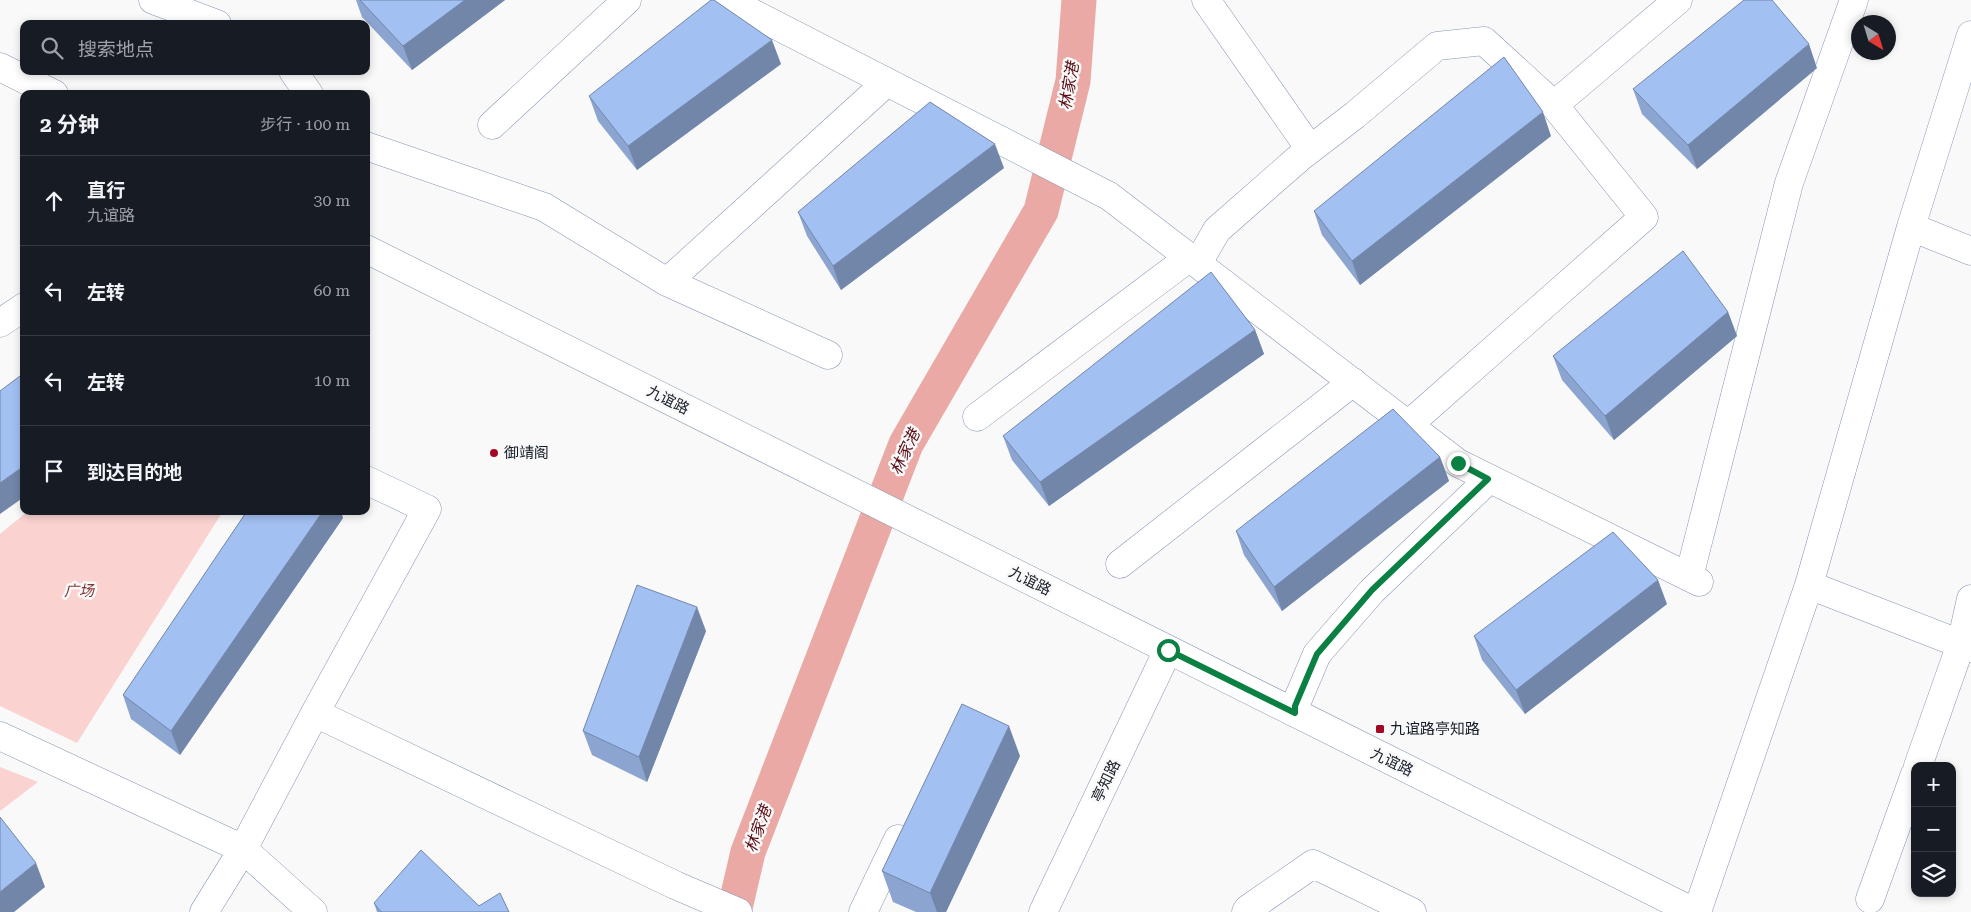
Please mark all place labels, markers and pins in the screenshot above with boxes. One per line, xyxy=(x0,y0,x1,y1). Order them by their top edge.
place label: 御靖阁 xyxy=(504,444,549,462)
marker: 御靖阁 xyxy=(488,447,500,459)
place label: 九谊路亭知路 xyxy=(1390,720,1480,738)
marker: 九谊路亭知路 xyxy=(1374,723,1386,735)

